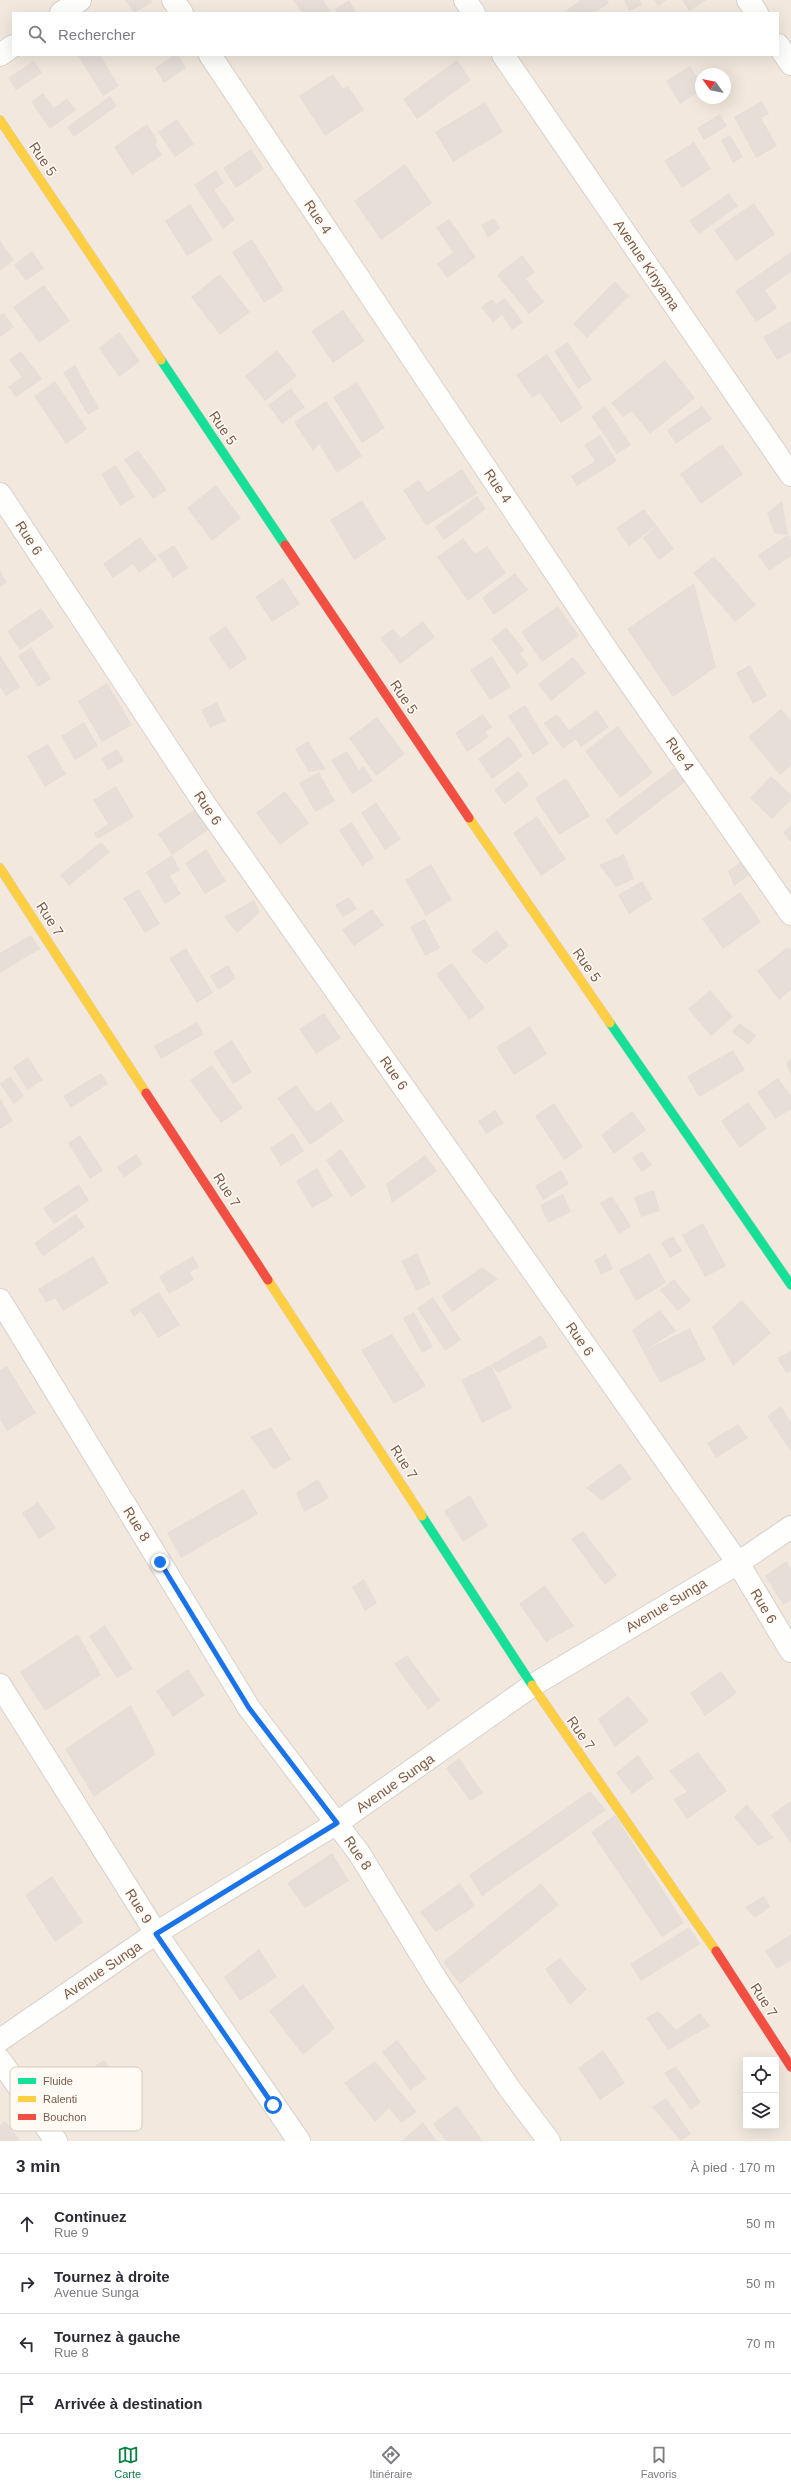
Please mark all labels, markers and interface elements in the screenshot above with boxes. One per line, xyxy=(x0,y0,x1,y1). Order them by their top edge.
search box xyxy=(12,12,779,56)
icon: search xyxy=(26,23,48,45)
text: Rechercher xyxy=(58,26,136,43)
north arrow xyxy=(695,68,731,104)
street label: Rue 5 xyxy=(26,139,60,179)
street label: Rue 4 xyxy=(301,197,335,237)
street label: Avenue Kinyama xyxy=(611,217,683,313)
street label: Rue 5 xyxy=(206,408,240,448)
street label: Rue 4 xyxy=(481,466,515,506)
street label: Rue 6 xyxy=(12,518,46,558)
street label: Rue 5 xyxy=(387,677,421,717)
street label: Rue 4 xyxy=(663,734,697,774)
street label: Rue 6 xyxy=(191,788,225,828)
street label: Rue 7 xyxy=(33,899,67,939)
street label: Rue 5 xyxy=(570,945,604,985)
street label: Rue 6 xyxy=(377,1053,411,1093)
street label: Rue 7 xyxy=(210,1170,244,1210)
street label: Rue 6 xyxy=(563,1319,597,1359)
street label: Rue 7 xyxy=(387,1442,421,1482)
street label: Rue 8 xyxy=(120,1504,154,1544)
route end xyxy=(151,1553,169,1571)
street label: Avenue Sunga xyxy=(623,1574,710,1635)
street label: Rue 6 xyxy=(748,1586,781,1626)
street label: Rue 7 xyxy=(564,1713,598,1753)
street label: Avenue Sunga xyxy=(353,1750,437,1816)
street label: Rue 8 xyxy=(341,1833,375,1873)
street label: Rue 9 xyxy=(122,1886,156,1926)
street label: Avenue Sunga xyxy=(60,1938,145,2002)
street label: Rue 7 xyxy=(747,1980,781,2020)
map controls xyxy=(743,2057,779,2129)
button: locate xyxy=(743,2057,779,2093)
legend xyxy=(10,2067,142,2131)
text: Fluide xyxy=(43,2075,73,2087)
text: Ralenti xyxy=(43,2093,77,2105)
button: layers xyxy=(743,2093,779,2129)
route start xyxy=(264,2096,282,2114)
text: Bouchon xyxy=(43,2111,86,2123)
text: 3 min xyxy=(16,2157,60,2176)
text: À pied · 170 m xyxy=(690,2160,775,2175)
text: Continuez xyxy=(54,2208,127,2225)
icon: ahead xyxy=(16,2213,38,2235)
text: 50 m xyxy=(746,2216,775,2231)
text: Rue 9 xyxy=(54,2225,89,2240)
text: Tournez à droite xyxy=(54,2268,170,2285)
icon: right xyxy=(16,2273,38,2295)
text: 50 m xyxy=(746,2276,775,2291)
text: Avenue Sunga xyxy=(54,2285,139,2300)
text: Tournez à gauche xyxy=(54,2328,180,2345)
icon: left xyxy=(16,2333,38,2355)
text: 70 m xyxy=(746,2336,775,2351)
text: Rue 8 xyxy=(54,2345,89,2360)
icon: arrive xyxy=(16,2393,38,2415)
text: Arrivée à destination xyxy=(54,2395,202,2412)
tab: Carte xyxy=(114,2444,141,2480)
tab: Itinéraire xyxy=(370,2444,412,2480)
tab: Favoris xyxy=(641,2444,677,2480)

